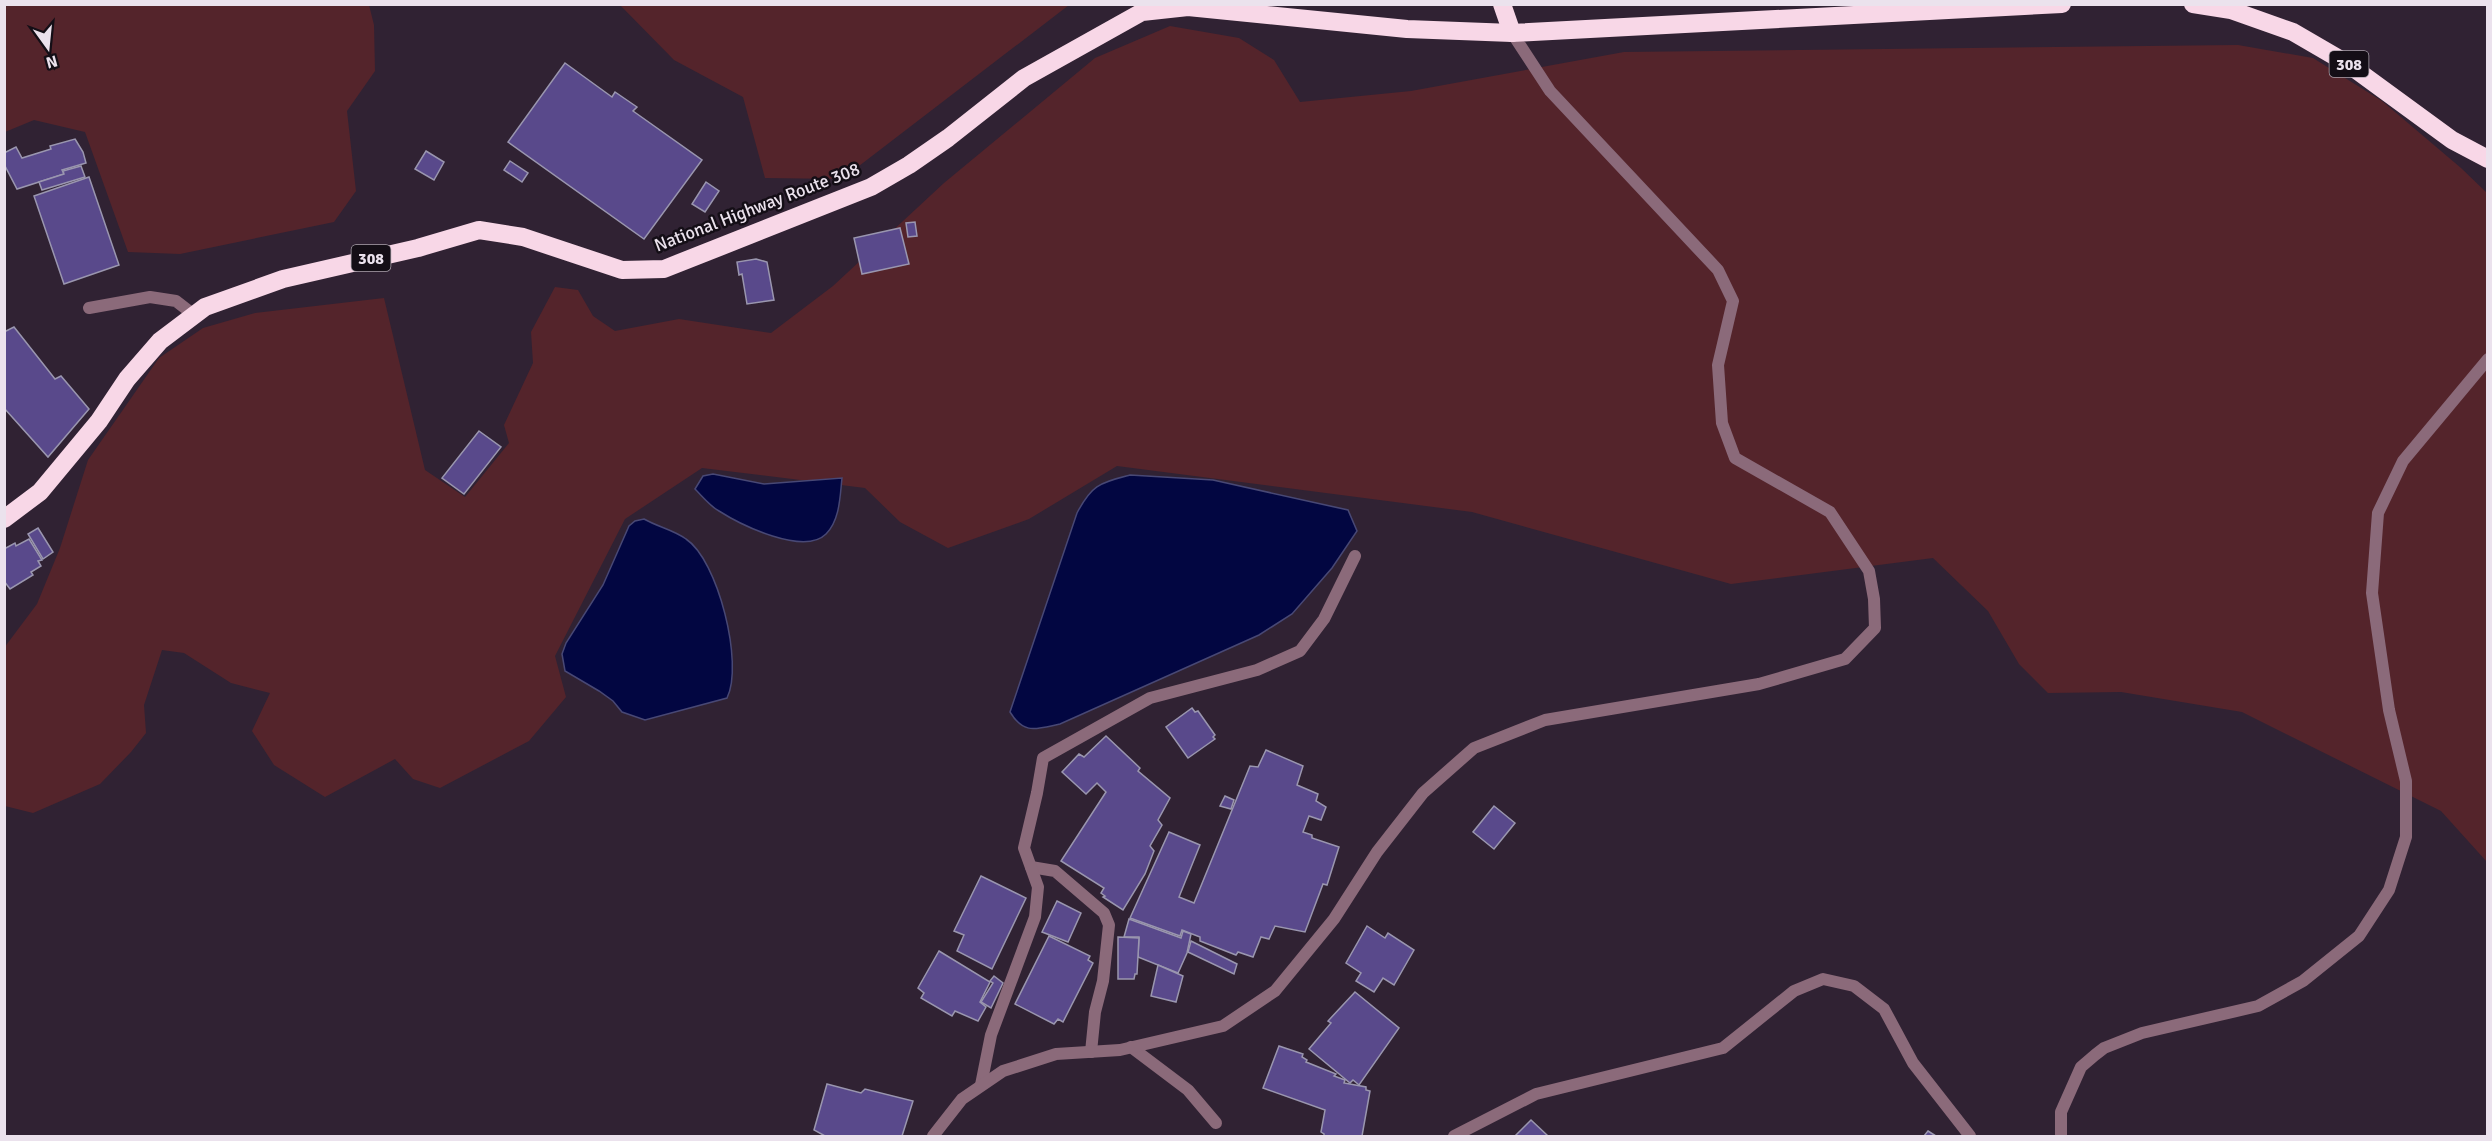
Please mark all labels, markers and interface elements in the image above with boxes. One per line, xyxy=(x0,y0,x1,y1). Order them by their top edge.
north arrow xyxy=(18,18,78,78)
text: N xyxy=(44,50,60,73)
road number: 308 xyxy=(2330,51,2368,77)
street label: National Highway Route 308 xyxy=(651,158,863,256)
road number: 308 xyxy=(352,245,391,271)

